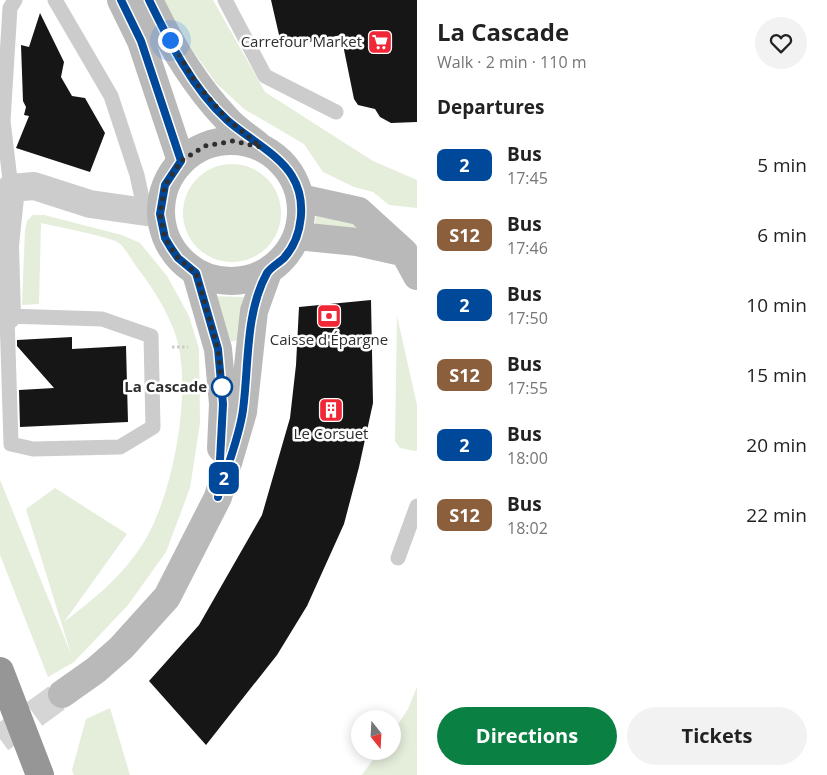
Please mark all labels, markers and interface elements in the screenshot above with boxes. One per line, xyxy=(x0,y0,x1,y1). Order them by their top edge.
text: La Cascade xyxy=(437,15,569,48)
button: heart xyxy=(755,17,807,69)
your location xyxy=(158,28,183,53)
supermarket icon: Carrefour Market xyxy=(367,29,393,55)
place label: Carrefour Market xyxy=(241,31,362,51)
text: Walk · 2 min · 110 m xyxy=(437,51,587,73)
text: Departures xyxy=(437,94,544,120)
text: Bus xyxy=(507,141,542,167)
text: 5 min xyxy=(757,152,807,178)
text: 2 xyxy=(459,153,470,177)
text: 17:45 xyxy=(507,167,548,189)
text: Bus xyxy=(507,211,542,237)
text: 6 min xyxy=(757,222,807,248)
text: S12 xyxy=(449,223,480,247)
text: 17:46 xyxy=(507,237,548,259)
text: Bus xyxy=(507,281,542,307)
text: 10 min xyxy=(746,292,807,318)
text: 2 xyxy=(459,293,470,317)
bank icon: Caisse d'Épargne xyxy=(316,303,342,329)
text: 17:50 xyxy=(507,307,548,329)
place label: Caisse d'Épargne xyxy=(270,329,388,349)
text: Bus xyxy=(507,351,542,377)
text: 15 min xyxy=(746,362,807,388)
text: S12 xyxy=(449,363,480,387)
place label: La Cascade xyxy=(124,376,207,396)
marker: La Cascade xyxy=(211,376,233,398)
text: 17:55 xyxy=(507,377,548,399)
building icon: Le Corsuet xyxy=(318,397,344,423)
text: Bus xyxy=(507,421,542,447)
place label: Le Corsuet xyxy=(294,423,368,443)
text: 20 min xyxy=(746,432,807,458)
text: 2 xyxy=(459,433,470,457)
text: 18:00 xyxy=(507,447,548,469)
line badge: 2 xyxy=(208,462,240,494)
text: 2 xyxy=(219,466,229,490)
text: Bus xyxy=(507,491,542,517)
text: 22 min xyxy=(746,502,807,528)
text: S12 xyxy=(449,503,480,527)
text: 18:02 xyxy=(507,517,548,539)
button: Directions xyxy=(437,707,617,765)
button: Tickets xyxy=(627,707,807,765)
north arrow xyxy=(351,710,401,760)
map controls xyxy=(351,710,401,760)

